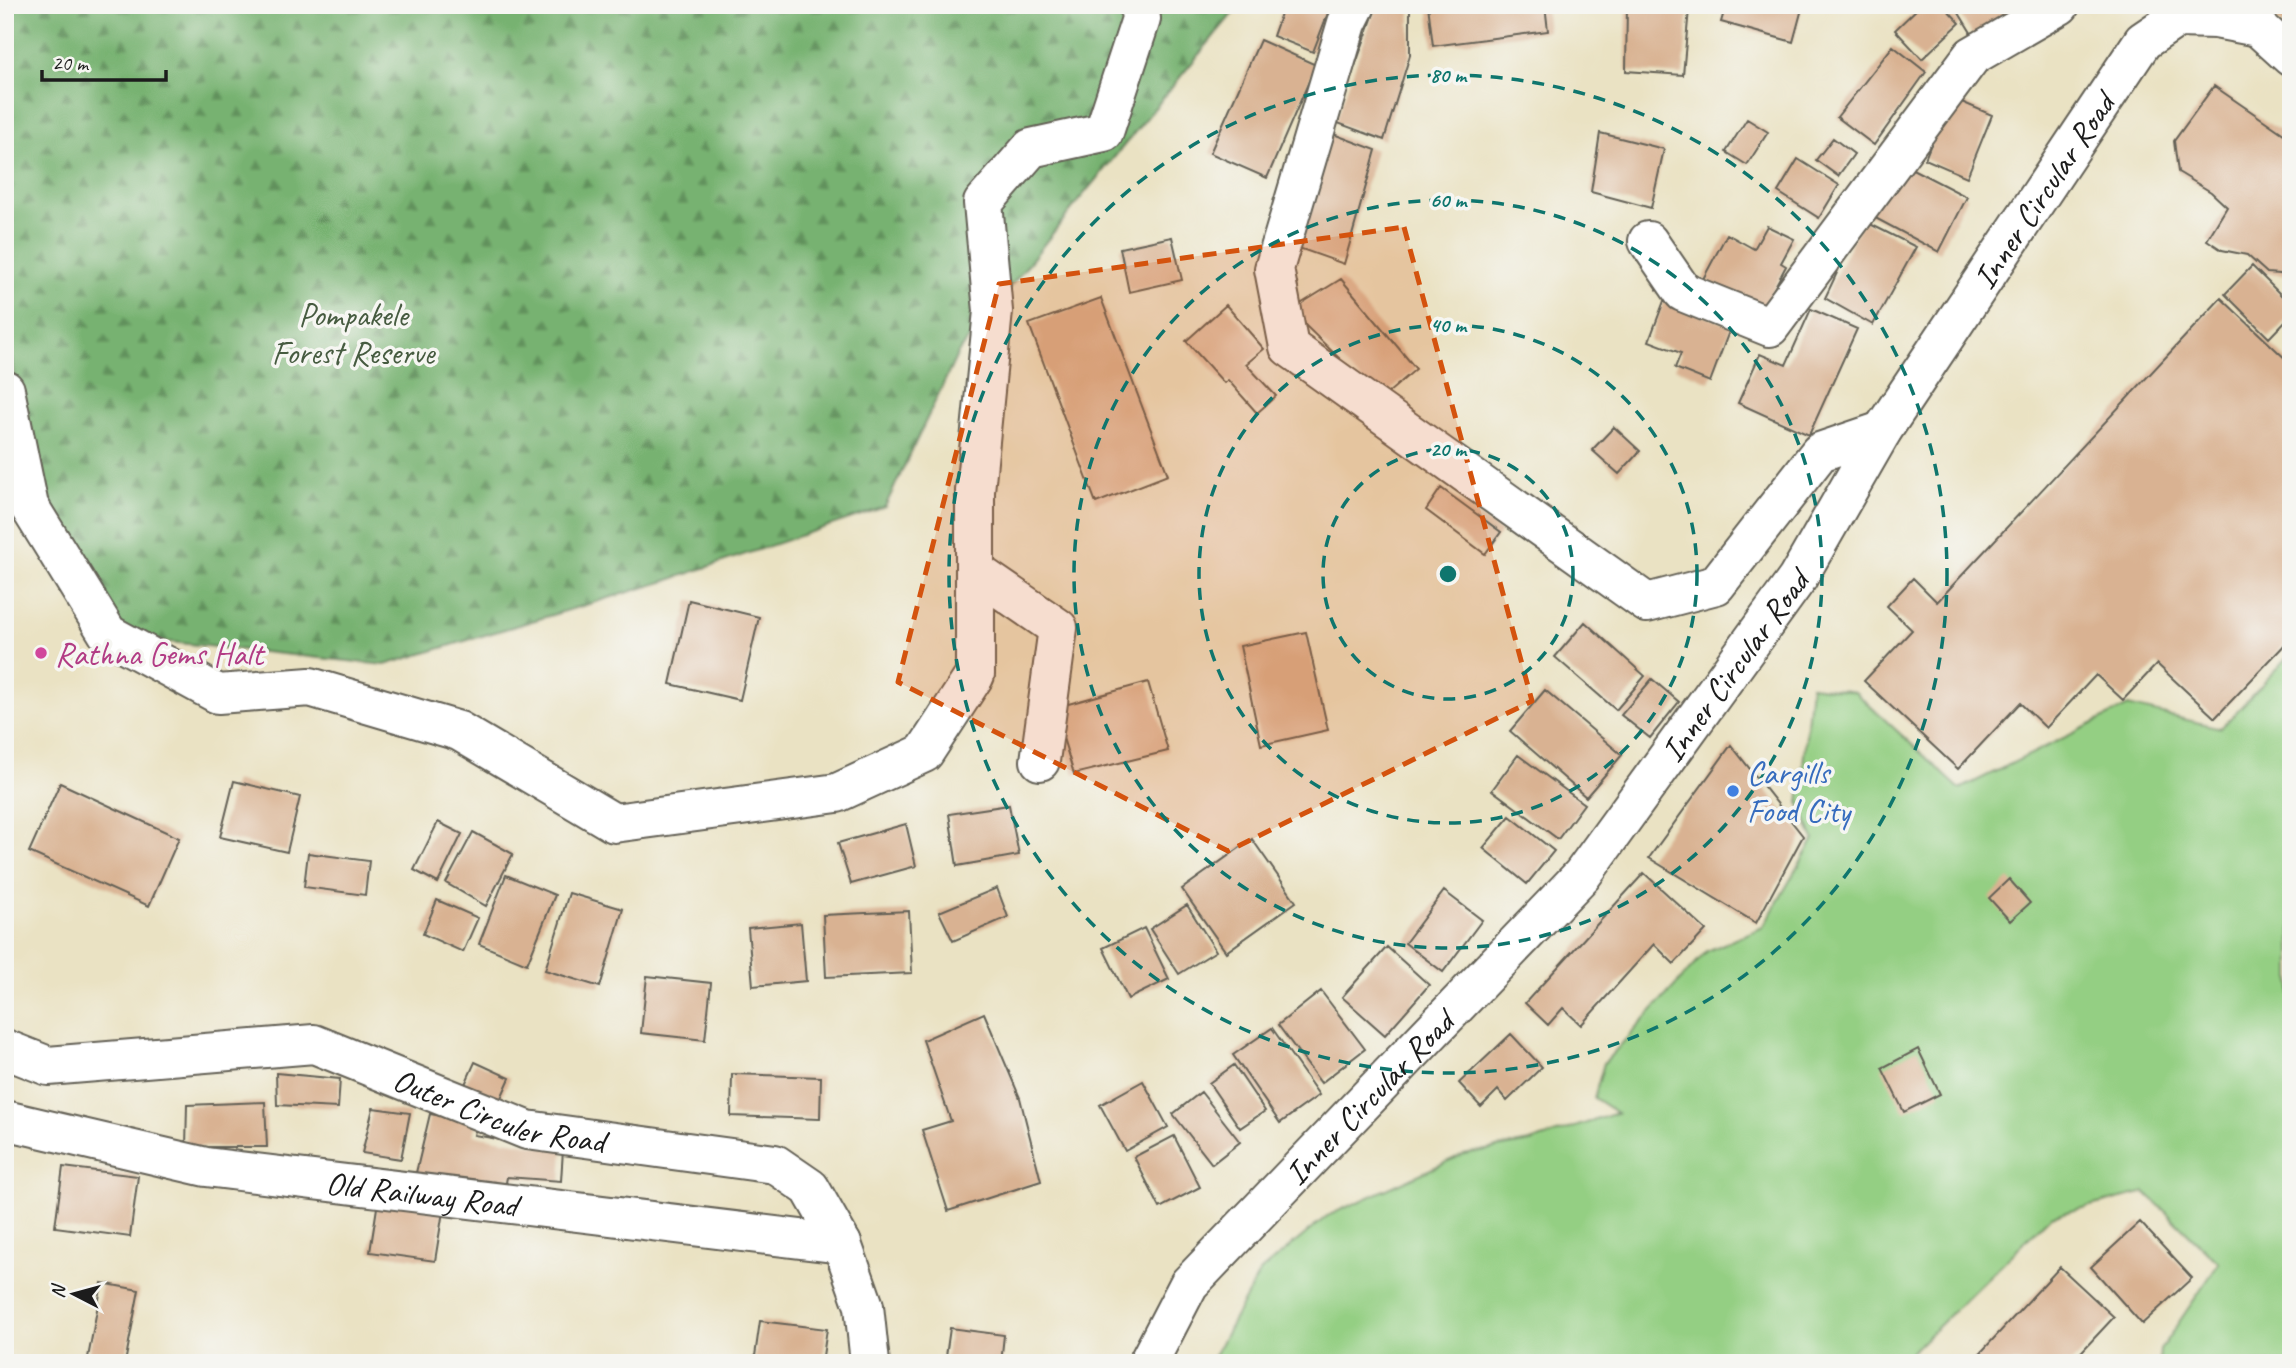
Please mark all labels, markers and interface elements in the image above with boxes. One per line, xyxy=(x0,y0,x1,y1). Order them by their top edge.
scale bar xyxy=(42,38,166,82)
text: 20 m xyxy=(52,50,90,76)
text: 80 m xyxy=(1430,62,1468,88)
street label: Inner Circular Road xyxy=(1963,81,2127,297)
text: 60 m xyxy=(1430,187,1468,213)
park label: Pompakele Forest Reserve xyxy=(272,294,436,374)
text: 40 m xyxy=(1430,312,1468,338)
text: 20 m xyxy=(1430,436,1468,462)
street label: Inner Circular Road xyxy=(1651,558,1821,770)
centre of rings xyxy=(1436,562,1460,586)
place label: Rathna Gems Halt xyxy=(55,633,266,675)
marker: Rathna Gems Halt xyxy=(33,645,49,661)
place label: Cargills Food City xyxy=(1747,752,1853,832)
marker: Cargills Food City xyxy=(1725,783,1741,799)
street label: Inner Circular Road xyxy=(1276,998,1466,1194)
street label: Outer Circuler Road xyxy=(387,1058,612,1163)
street label: Old Railway Road xyxy=(324,1162,525,1227)
north arrow xyxy=(38,1260,108,1330)
text: N xyxy=(46,1282,71,1299)

